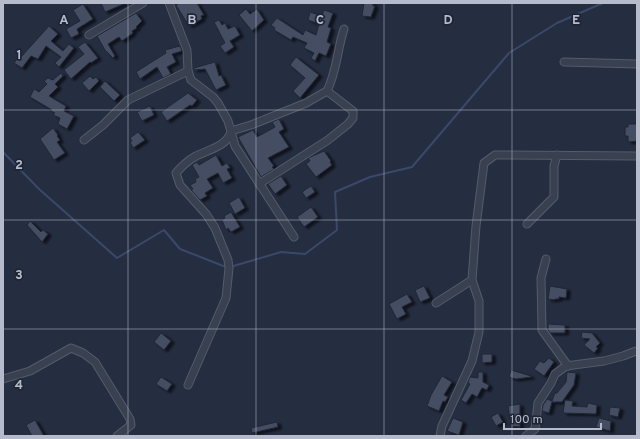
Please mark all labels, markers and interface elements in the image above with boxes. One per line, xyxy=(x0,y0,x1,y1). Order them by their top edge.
text: A xyxy=(59,13,69,29)
text: B xyxy=(188,13,197,29)
text: C xyxy=(316,13,324,29)
text: D xyxy=(443,13,453,29)
text: E xyxy=(572,13,580,29)
text: 1 xyxy=(16,48,22,64)
text: 2 xyxy=(15,158,23,174)
text: 3 xyxy=(15,268,23,284)
text: 4 xyxy=(15,378,23,394)
scale bar xyxy=(504,405,601,431)
text: 100 m xyxy=(510,412,543,428)

